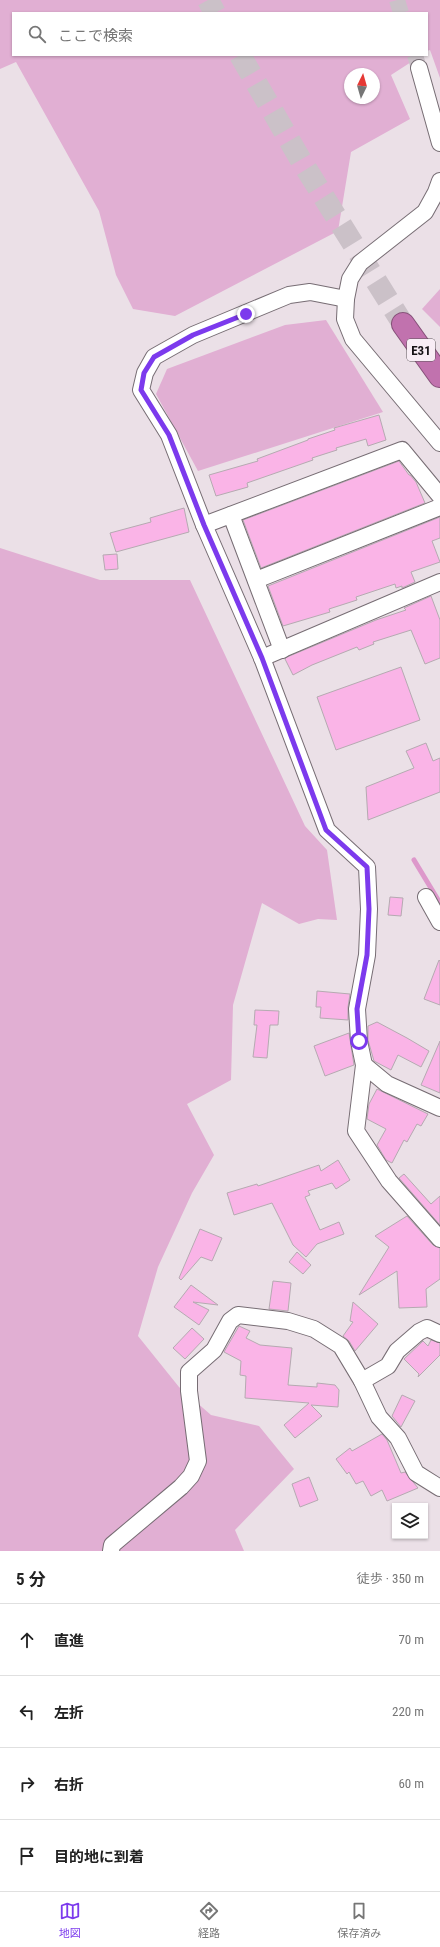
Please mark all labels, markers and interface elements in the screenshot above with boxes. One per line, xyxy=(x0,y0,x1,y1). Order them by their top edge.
search box xyxy=(12,12,428,56)
icon: search xyxy=(26,23,48,45)
text: ここで検索 xyxy=(58,27,133,45)
north arrow xyxy=(344,68,380,104)
route end xyxy=(237,305,255,323)
road number: E31 xyxy=(407,339,435,361)
route start xyxy=(350,1032,368,1050)
map controls xyxy=(392,1503,428,1539)
button: layers xyxy=(392,1503,428,1539)
text: 5 分 xyxy=(16,1569,46,1589)
text: 徒歩 · 350 m xyxy=(357,1571,424,1586)
icon: ahead xyxy=(16,1629,38,1651)
text: 直進 xyxy=(54,1632,84,1650)
text: 70 m xyxy=(398,1632,424,1647)
icon: left xyxy=(16,1701,38,1723)
text: 左折 xyxy=(54,1704,84,1722)
text: 220 m xyxy=(392,1704,424,1719)
icon: right xyxy=(16,1773,38,1795)
text: 右折 xyxy=(54,1776,84,1794)
text: 60 m xyxy=(398,1776,424,1791)
icon: arrive xyxy=(16,1845,38,1867)
text: 目的地に到着 xyxy=(54,1848,144,1866)
tab: 地図 xyxy=(59,1900,81,1940)
tab: 経路 xyxy=(198,1900,220,1940)
tab: 保存済み xyxy=(337,1900,381,1940)

